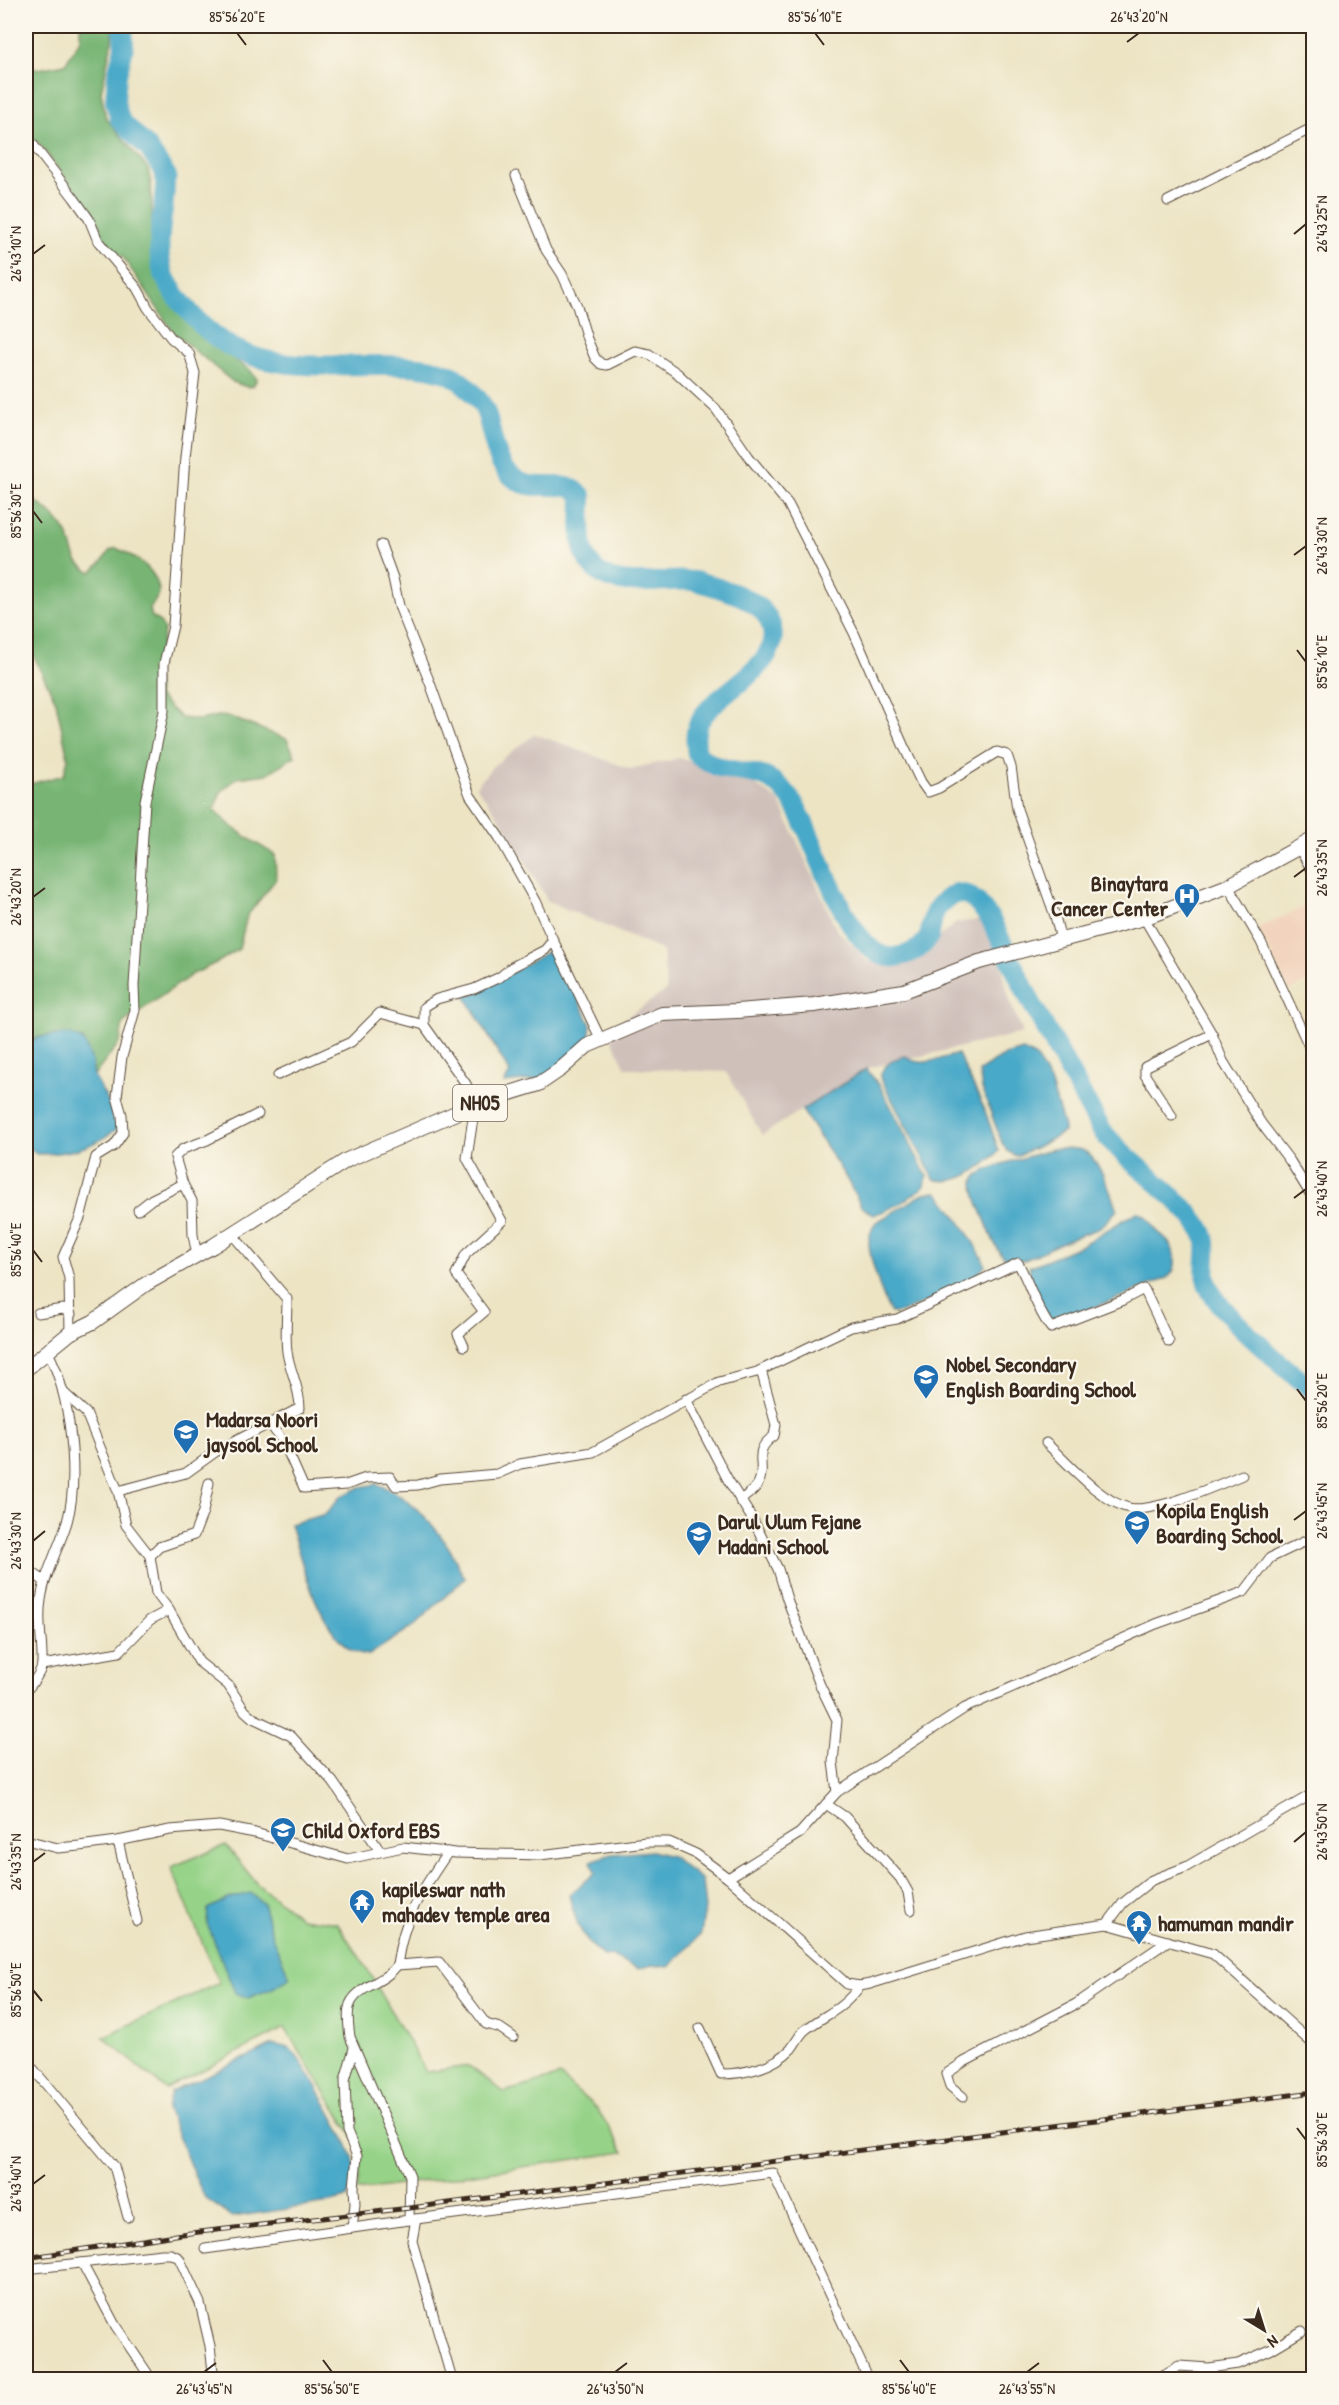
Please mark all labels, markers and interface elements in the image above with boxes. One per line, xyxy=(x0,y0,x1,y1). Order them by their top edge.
text: 85°56'20"E xyxy=(209,6,265,27)
text: 85°56'10"E xyxy=(788,6,843,27)
text: 26°43'20"N xyxy=(1110,6,1168,27)
text: 26°43'25"N xyxy=(1311,195,1332,253)
text: 26°43'10"N xyxy=(5,226,26,282)
text: 85°56'30"E xyxy=(5,483,26,539)
text: 26°43'30"N xyxy=(1311,517,1332,575)
text: 85°56'10"E xyxy=(1311,634,1332,689)
text: 26°43'35"N xyxy=(1311,840,1332,896)
text: 26°43'20"N xyxy=(5,868,26,926)
place label: Binaytara Cancer Center xyxy=(1051,868,1169,923)
hospital icon: Binaytara Cancer Center xyxy=(1172,881,1202,919)
road number: NH05 xyxy=(453,1085,507,1121)
text: 26°43'40"N xyxy=(1311,1161,1332,1217)
text: 85°56'40"E xyxy=(5,1222,26,1277)
place label: Nobel Secondary English Boarding School xyxy=(946,1349,1137,1405)
school or university icon: Nobel Secondary English Boarding School xyxy=(911,1362,941,1400)
text: 85°56'20"E xyxy=(1311,1373,1332,1429)
place label: Madarsa Noori jaysool School xyxy=(203,1404,319,1460)
school or university icon: Madarsa Noori jaysool School xyxy=(171,1417,201,1455)
text: 26°43'45"N xyxy=(1311,1483,1332,1539)
place label: Kopila English Boarding School xyxy=(1156,1495,1284,1551)
place label: Darul Ulum Fejane Madani School xyxy=(718,1506,862,1561)
school or university icon: Kopila English Boarding School xyxy=(1122,1508,1152,1546)
text: 26°43'30"N xyxy=(5,1512,26,1570)
school or university icon: Darul Ulum Fejane Madani School xyxy=(684,1519,714,1557)
text: 26°43'50"N xyxy=(1311,1804,1332,1860)
school or university icon: Child Oxford EBS xyxy=(268,1815,298,1853)
place label: Child Oxford EBS xyxy=(302,1815,441,1845)
text: 26°43'35"N xyxy=(5,1834,26,1890)
place label: kapileswar nath mahadev temple area xyxy=(382,1874,550,1930)
temple icon: kapileswar nath mahadev temple area xyxy=(347,1887,377,1925)
temple icon: hamuman mandir xyxy=(1124,1908,1154,1946)
place label: hamuman mandir xyxy=(1158,1908,1294,1938)
text: 85°56'50"E xyxy=(5,1962,26,2018)
text: 85°56'30"E xyxy=(1311,2112,1332,2168)
text: 26°43'40"N xyxy=(5,2156,26,2212)
north arrow xyxy=(1234,2300,1294,2360)
text: N xyxy=(1263,2331,1283,2353)
text: 26°43'45"N xyxy=(176,2378,232,2399)
text: 85°56'50"E xyxy=(304,2378,360,2399)
text: 26°43'50"N xyxy=(587,2378,643,2399)
text: 85°56'40"E xyxy=(882,2378,937,2399)
text: 26°43'55"N xyxy=(999,2378,1055,2399)

